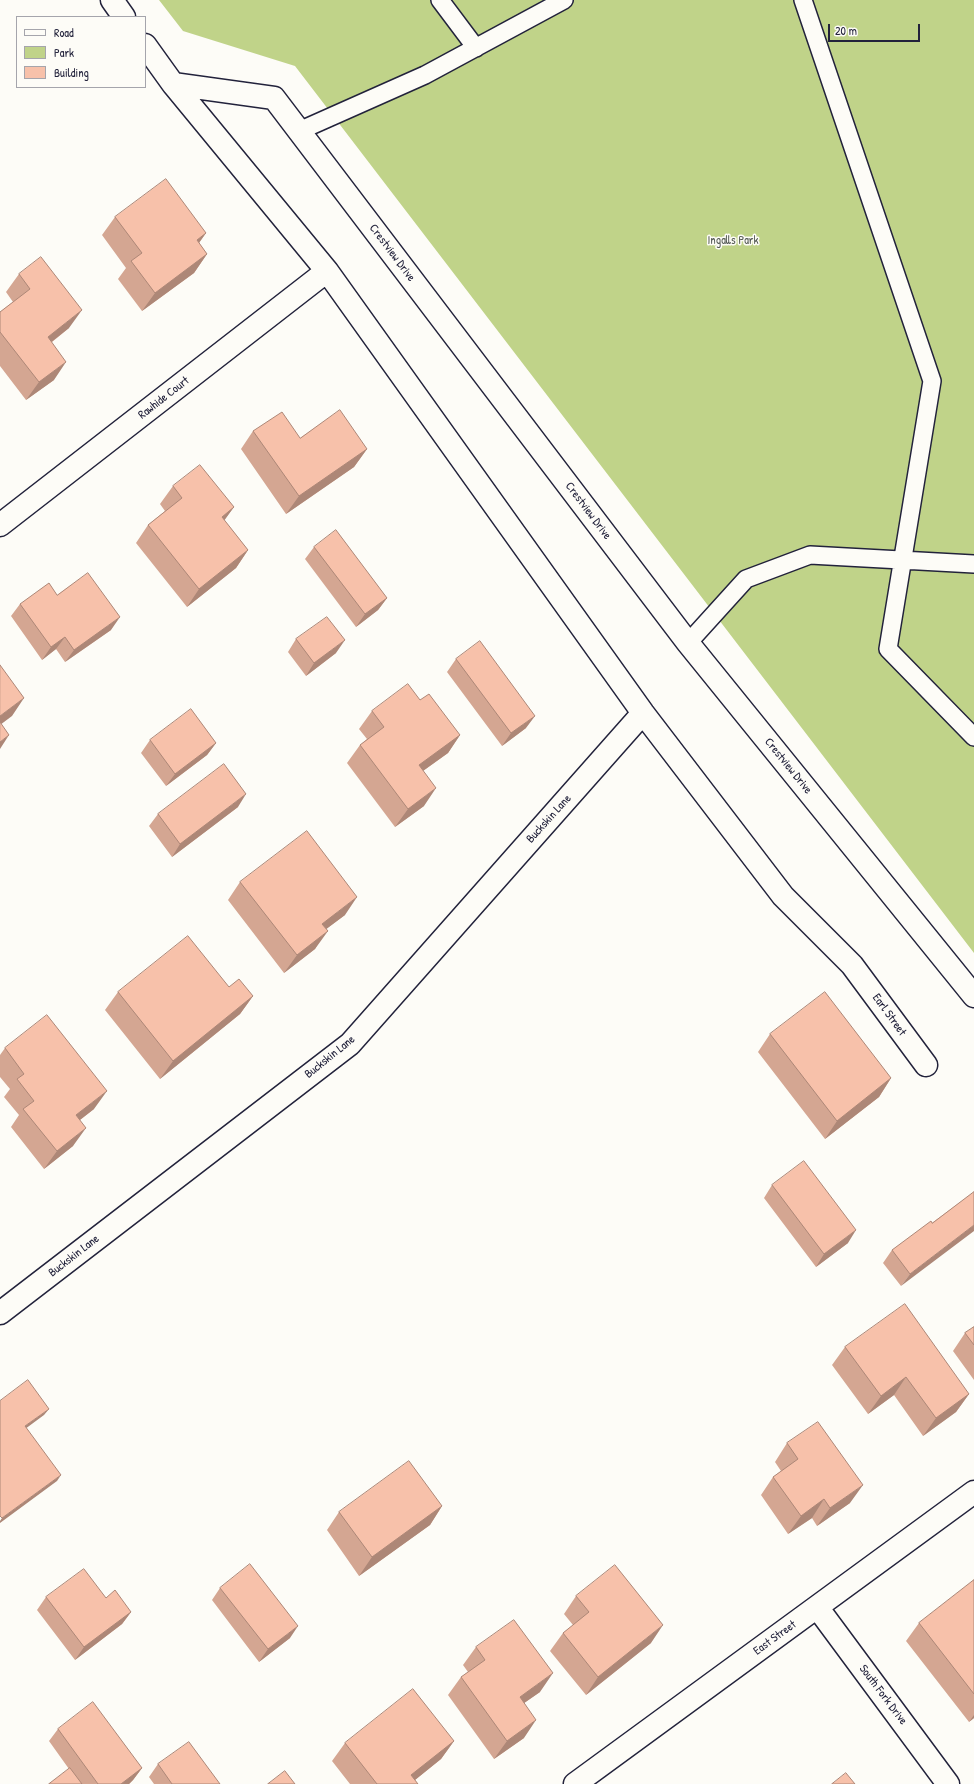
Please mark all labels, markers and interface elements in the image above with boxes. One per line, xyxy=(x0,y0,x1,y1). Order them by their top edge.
legend xyxy=(16,16,146,88)
scale bar xyxy=(830,16,922,42)
text: 20 m xyxy=(835,22,857,39)
text: Road xyxy=(54,24,74,41)
text: Park xyxy=(54,44,74,61)
text: Building xyxy=(54,64,89,81)
street label: Crestview Drive xyxy=(366,222,418,284)
park label: Ingalls Park xyxy=(708,234,758,248)
street label: Rawhide Court xyxy=(136,374,192,422)
street label: Crestview Drive xyxy=(562,480,614,542)
street label: Crestview Drive xyxy=(761,735,815,797)
street label: Buckskin Lane xyxy=(523,792,575,846)
street label: Earl Street xyxy=(869,991,909,1039)
street label: Buckskin Lane xyxy=(302,1032,358,1082)
street label: Buckskin Lane xyxy=(46,1232,102,1280)
street label: East Street xyxy=(751,1618,799,1658)
street label: South Fork Drive xyxy=(856,1662,910,1728)

